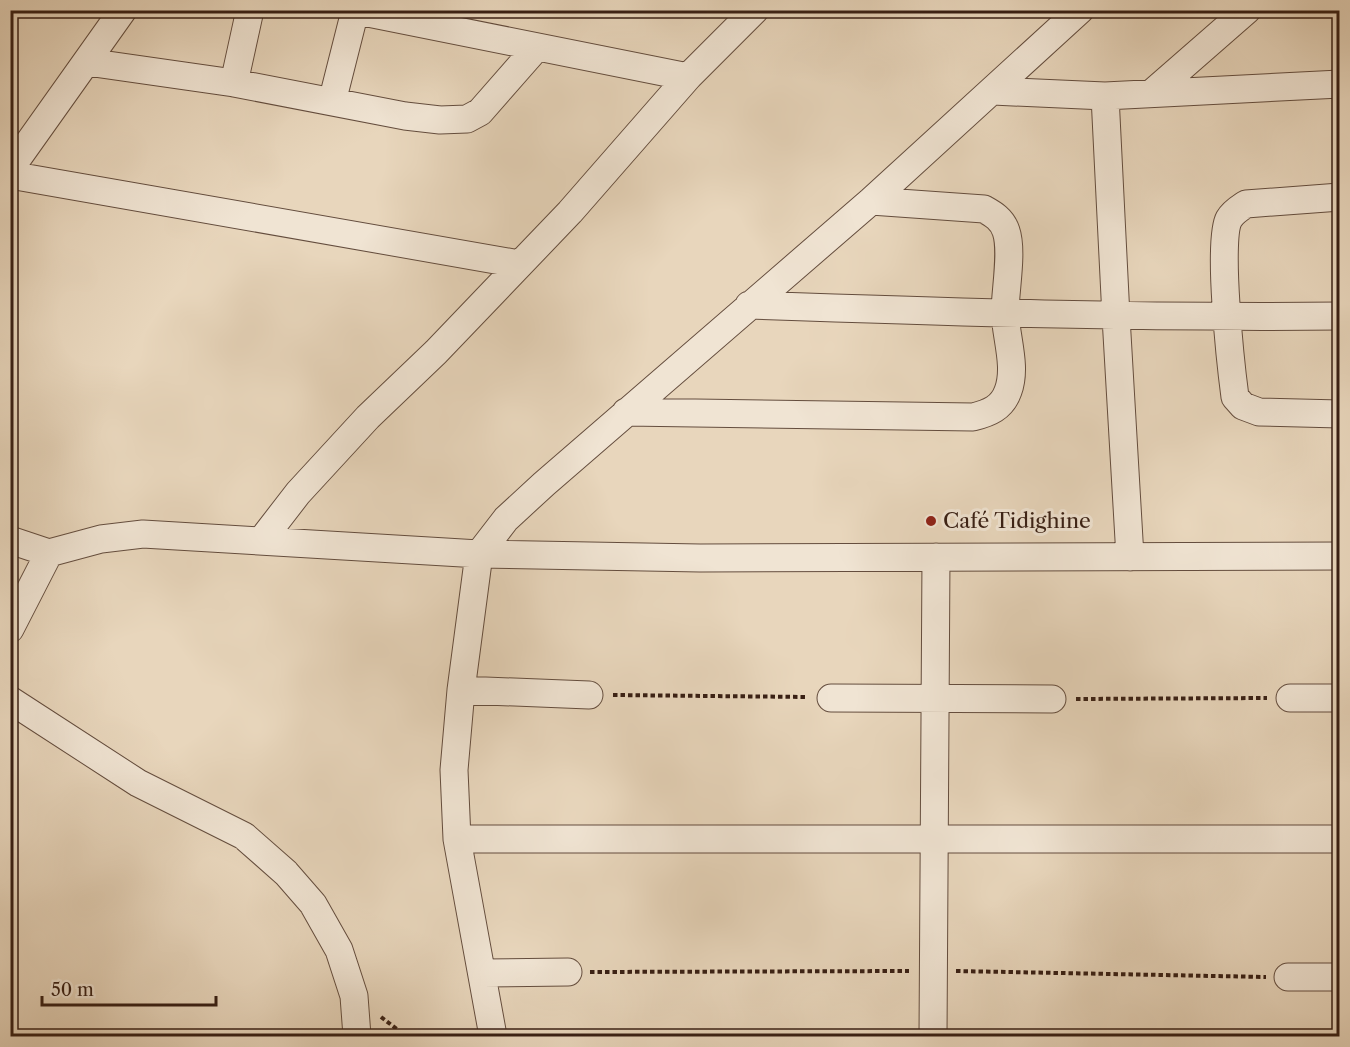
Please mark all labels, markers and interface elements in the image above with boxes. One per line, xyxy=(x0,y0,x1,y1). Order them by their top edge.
place label: Café Tidighine xyxy=(943,508,1091,533)
marker: Café Tidighine xyxy=(924,514,938,528)
scale bar xyxy=(42,969,216,1007)
text: 50 m xyxy=(51,979,94,1001)

